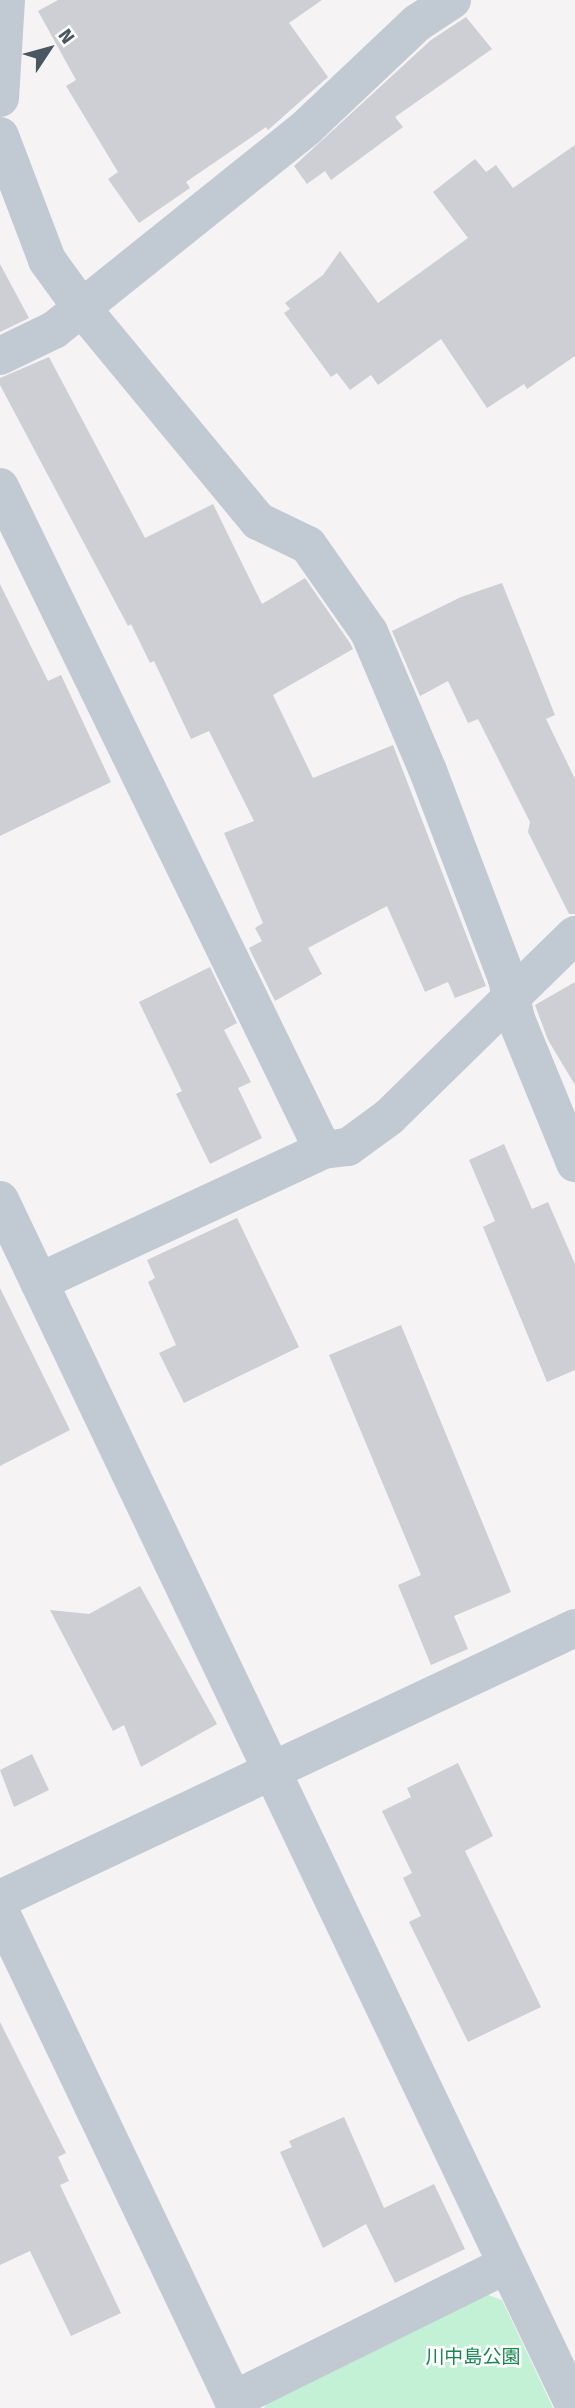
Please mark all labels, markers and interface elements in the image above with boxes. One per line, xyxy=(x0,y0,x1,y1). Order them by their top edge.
north arrow xyxy=(14,14,84,84)
text: N xyxy=(53,24,79,48)
park label: 川中島公園 xyxy=(426,2346,520,2368)

